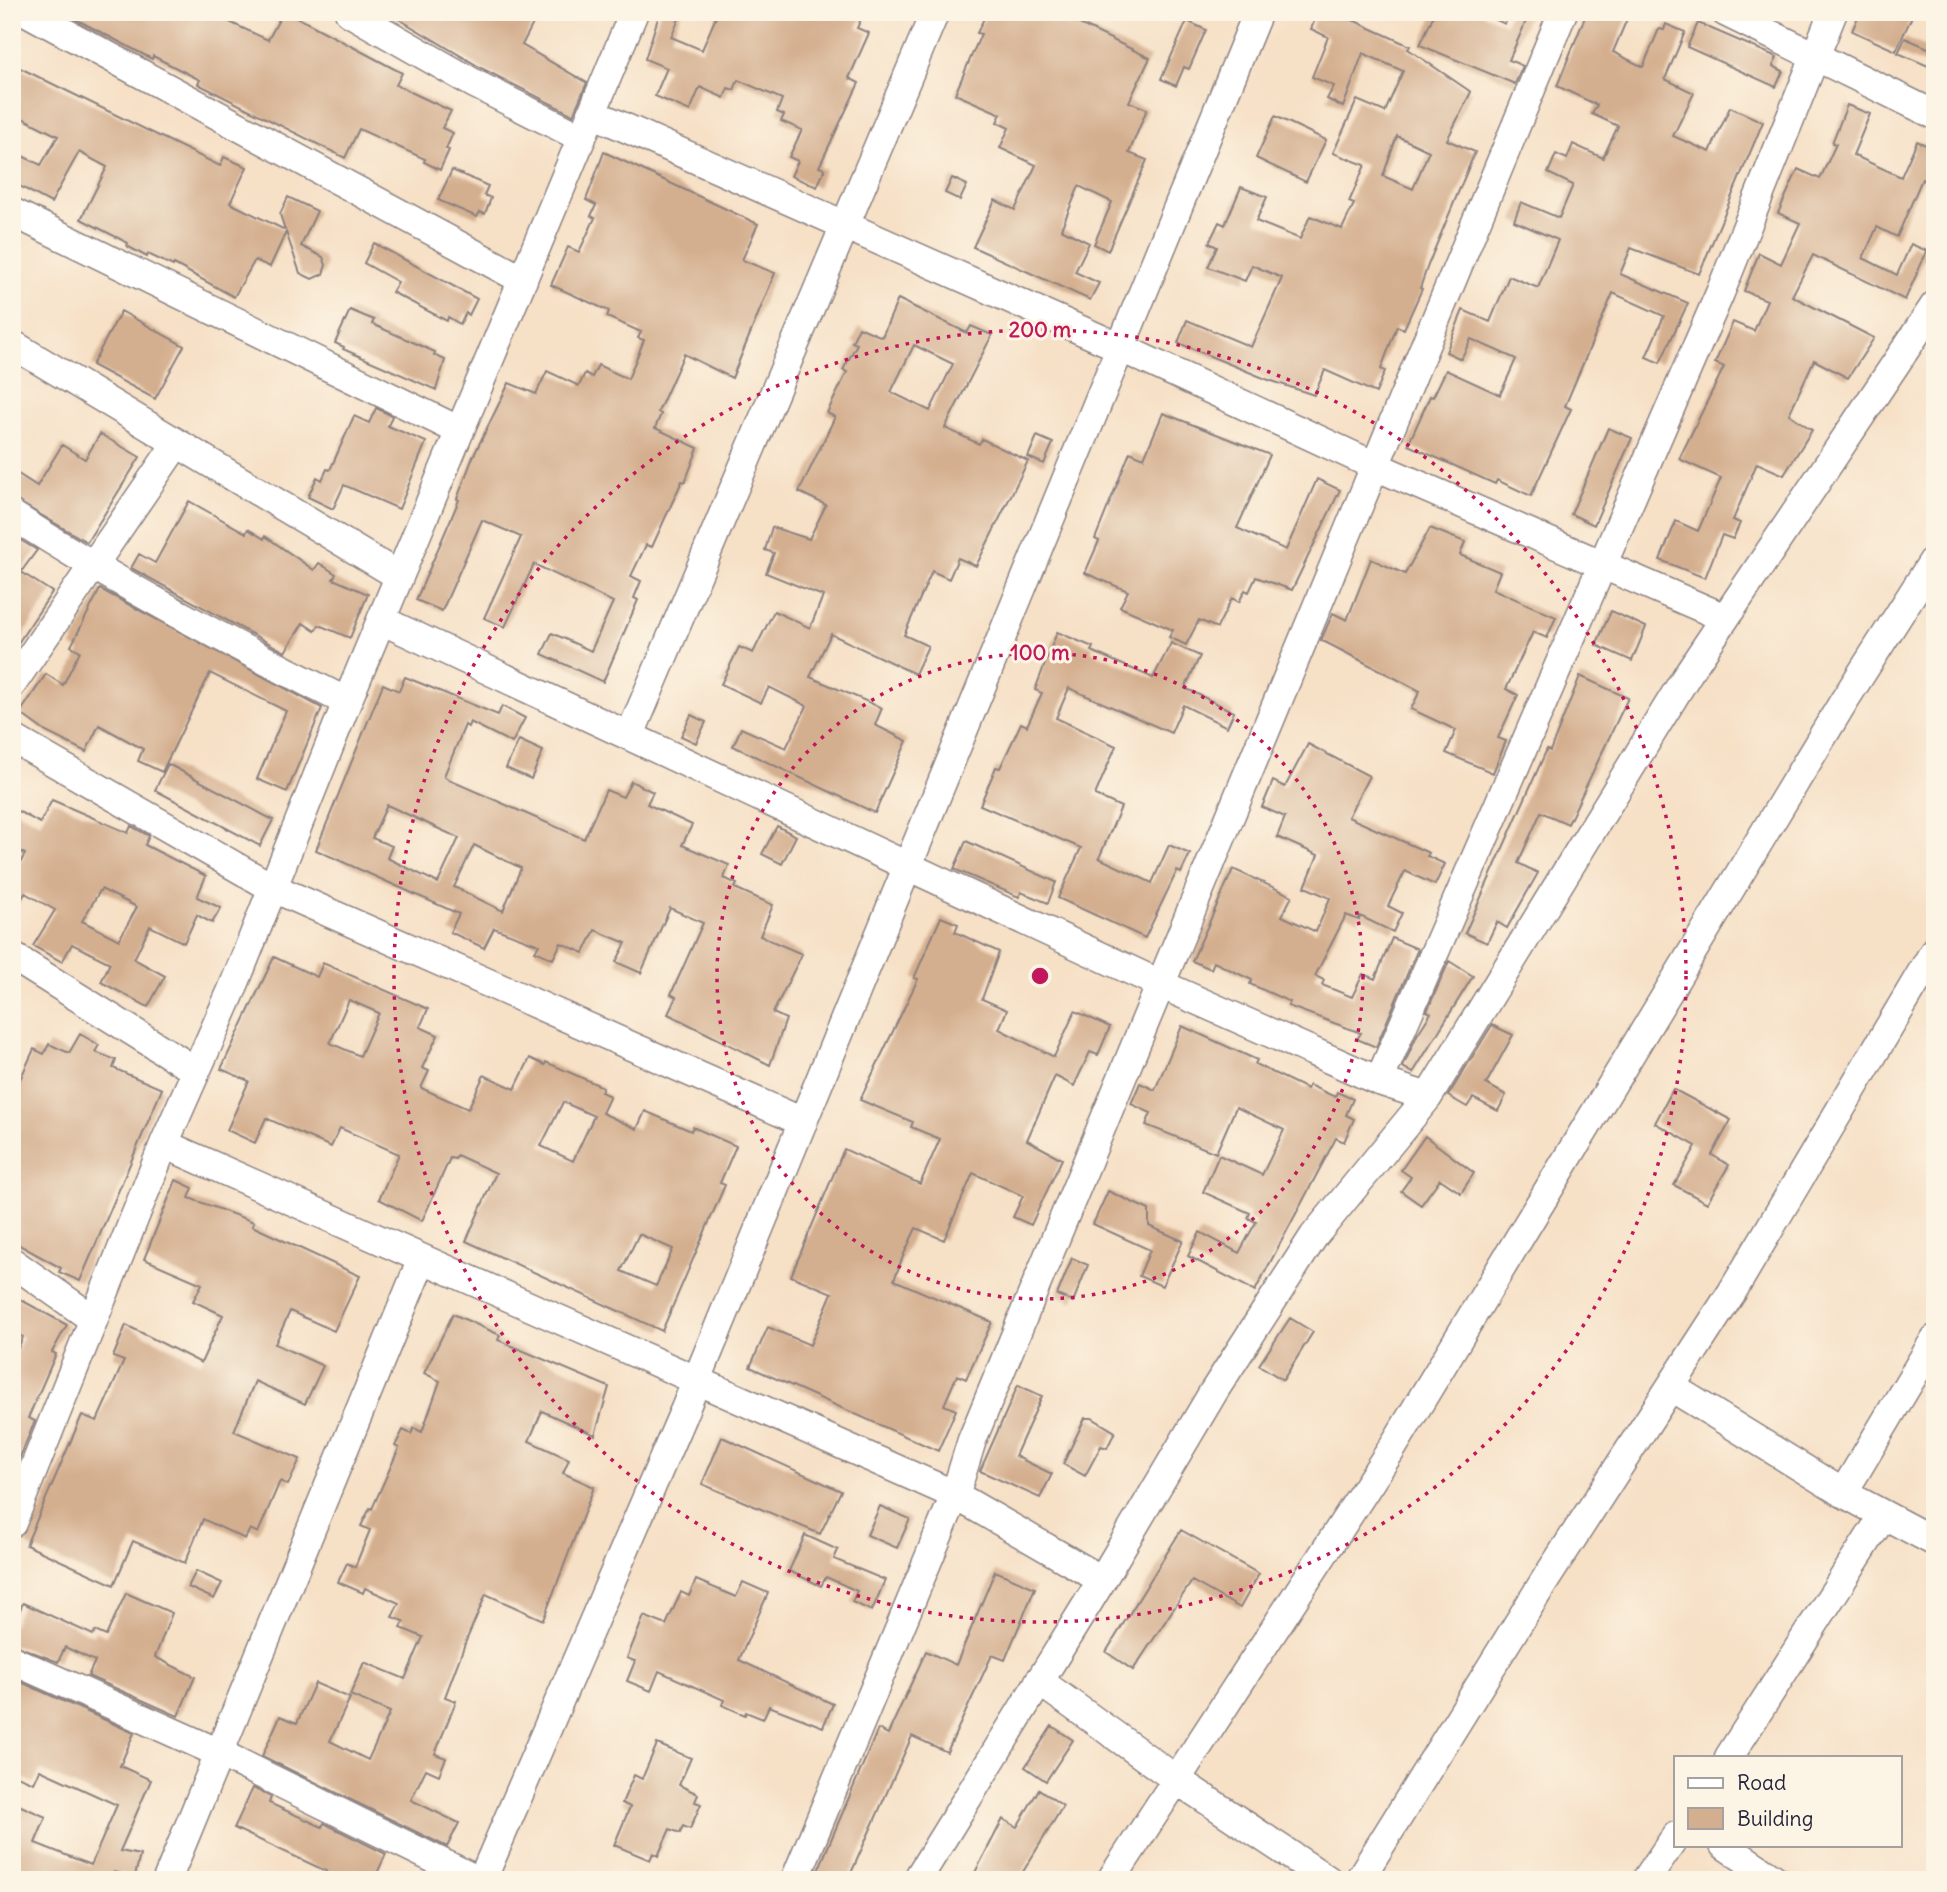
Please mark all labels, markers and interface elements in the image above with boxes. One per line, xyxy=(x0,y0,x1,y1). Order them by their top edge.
text: 200 m xyxy=(1009,316,1072,343)
text: 100 m xyxy=(1010,639,1070,666)
centre of rings xyxy=(1028,964,1052,988)
legend xyxy=(1674,1756,1902,1846)
text: Road xyxy=(1737,1769,1786,1796)
text: Building xyxy=(1737,1805,1813,1832)

